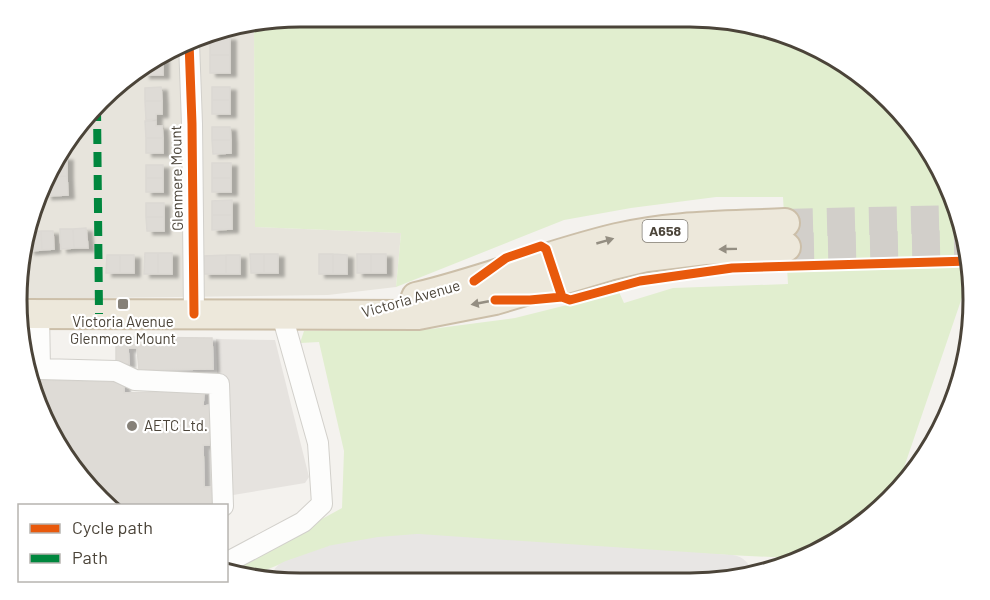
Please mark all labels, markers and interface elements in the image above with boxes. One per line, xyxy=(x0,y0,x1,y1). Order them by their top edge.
street label: Glenmere Mount xyxy=(166,125,186,231)
road number: A658 xyxy=(642,220,688,242)
one-way arrow xyxy=(596,236,614,246)
one-way arrow xyxy=(718,244,737,254)
street label: Victoria Avenue xyxy=(359,275,462,321)
marker: Victoria Avenue Glenmore Mount xyxy=(116,297,130,311)
one-way arrow xyxy=(470,299,489,308)
place label: Victoria Avenue Glenmore Mount xyxy=(70,312,176,347)
place label: AETC Ltd. xyxy=(144,416,208,434)
marker: AETC Ltd. xyxy=(125,419,139,433)
legend xyxy=(18,504,228,582)
text: Cycle path xyxy=(72,516,153,538)
text: Path xyxy=(72,546,108,568)

